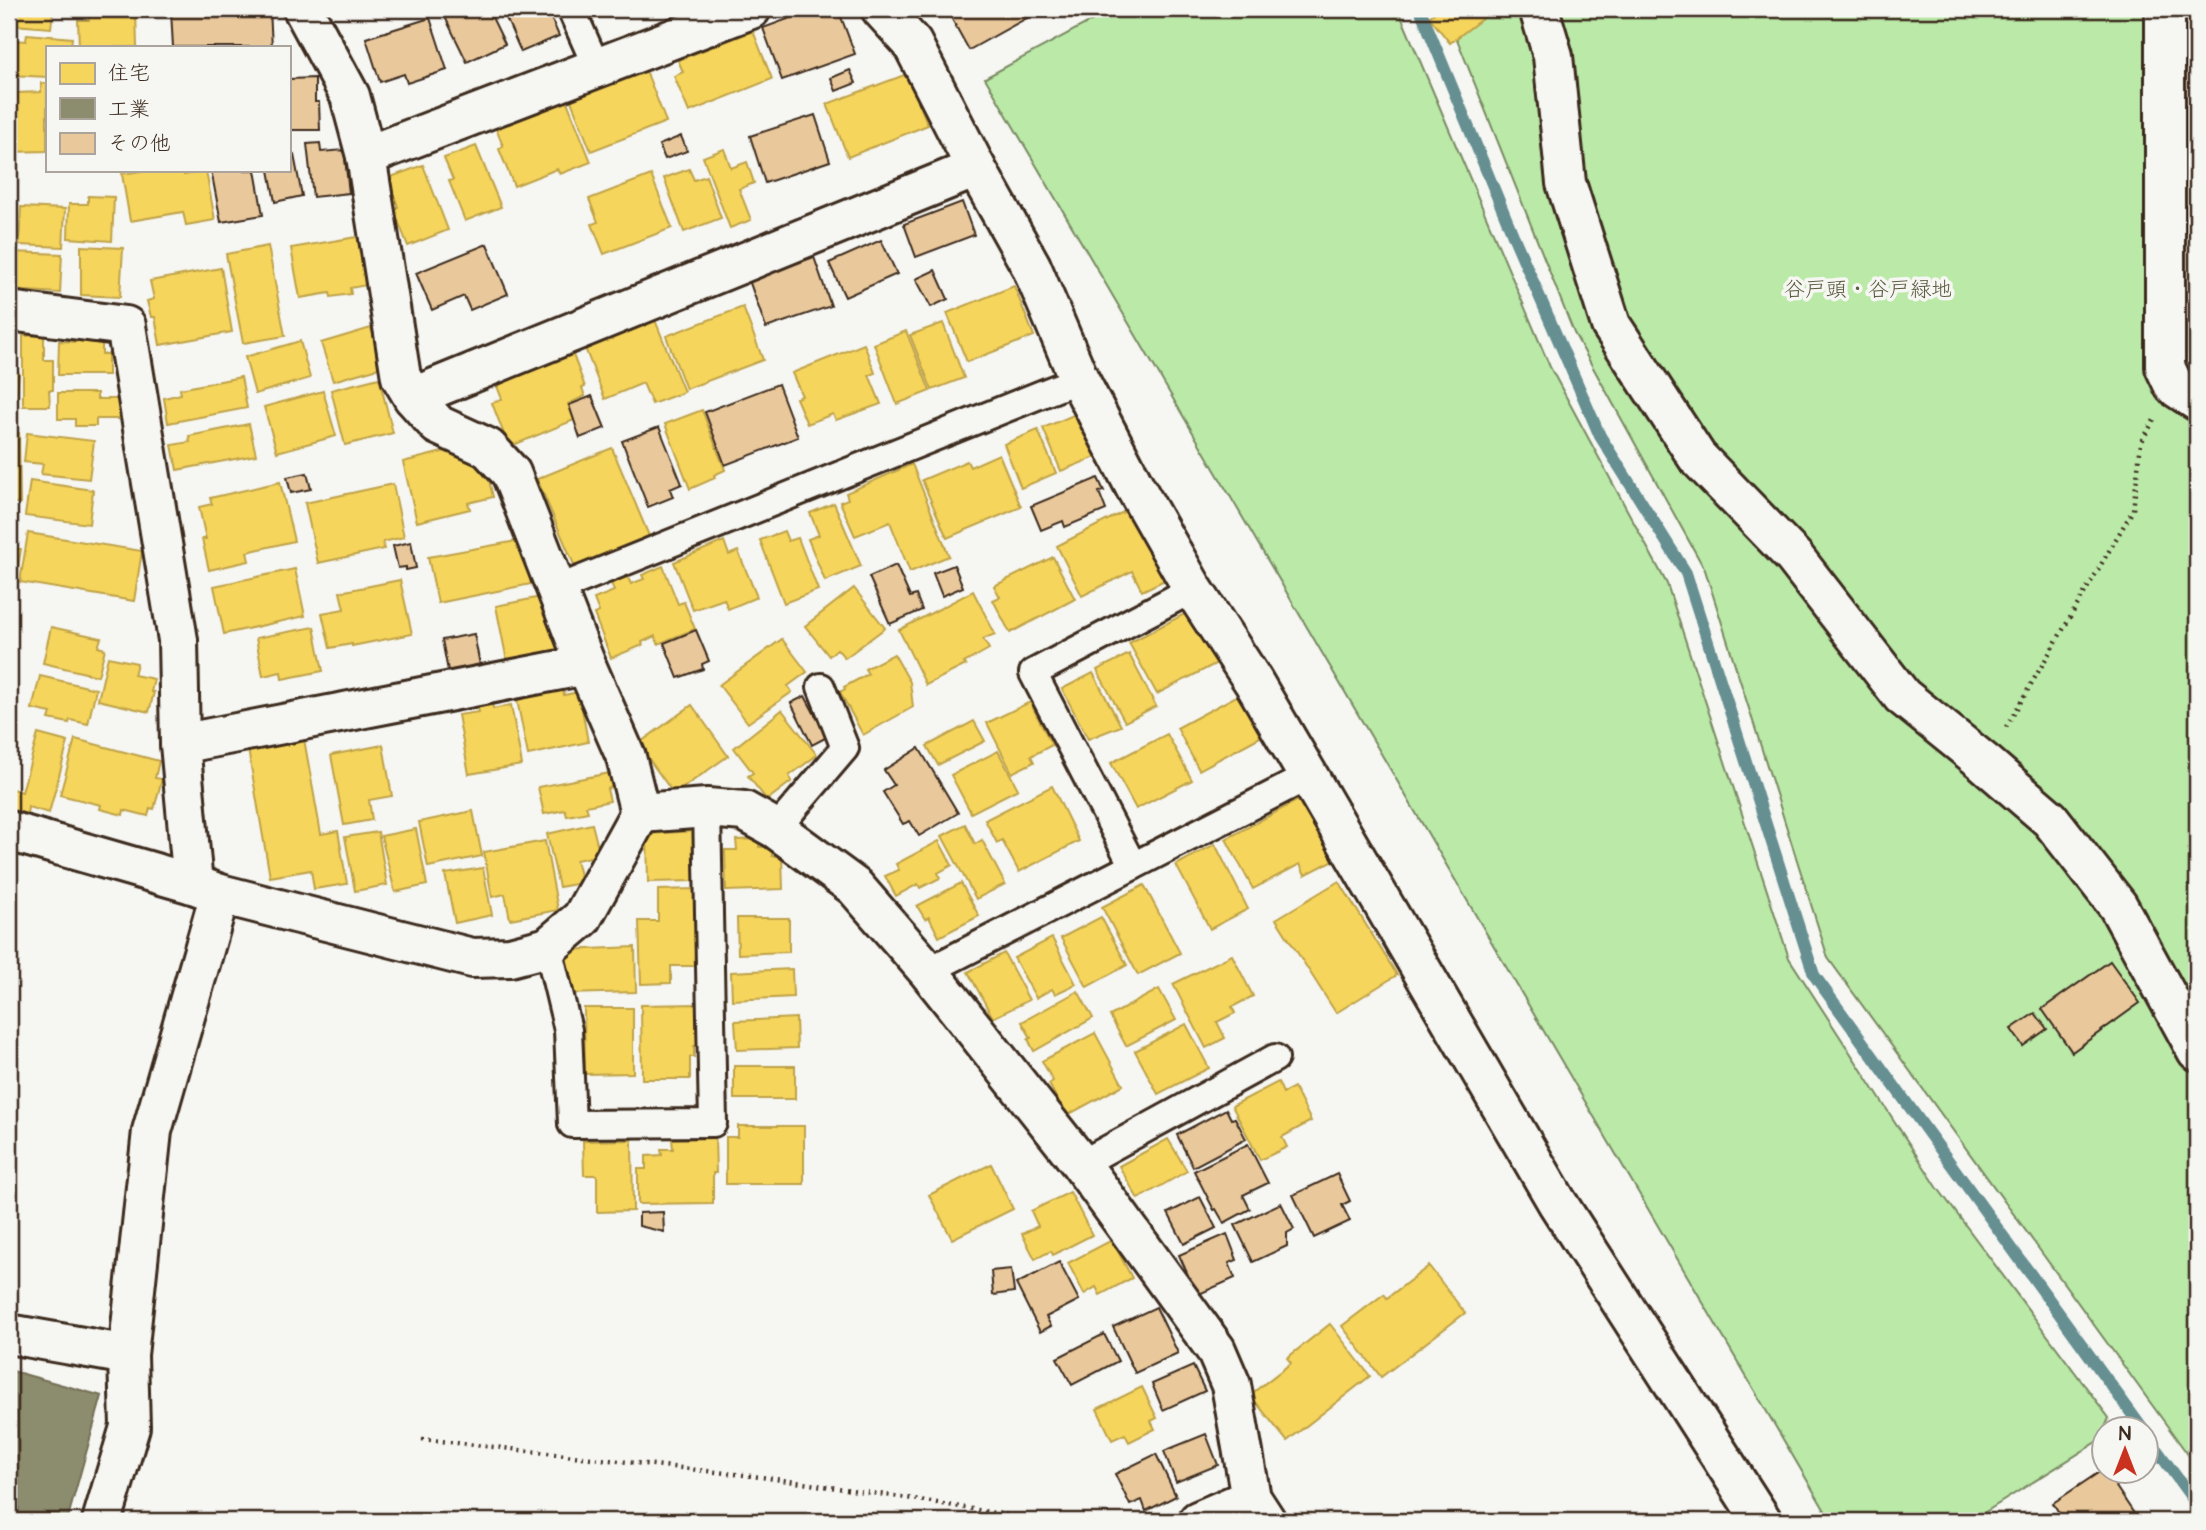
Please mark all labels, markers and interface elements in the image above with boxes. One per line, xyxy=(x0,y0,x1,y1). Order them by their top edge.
legend xyxy=(46,46,290,172)
text: 住宅 xyxy=(108,59,150,88)
text: 工業 xyxy=(108,95,150,124)
text: その他 xyxy=(108,129,171,158)
park label: 谷戸頭・谷戸緑地 xyxy=(1784,275,1952,304)
north arrow xyxy=(2090,1414,2160,1484)
text: N xyxy=(2119,1421,2131,1448)

